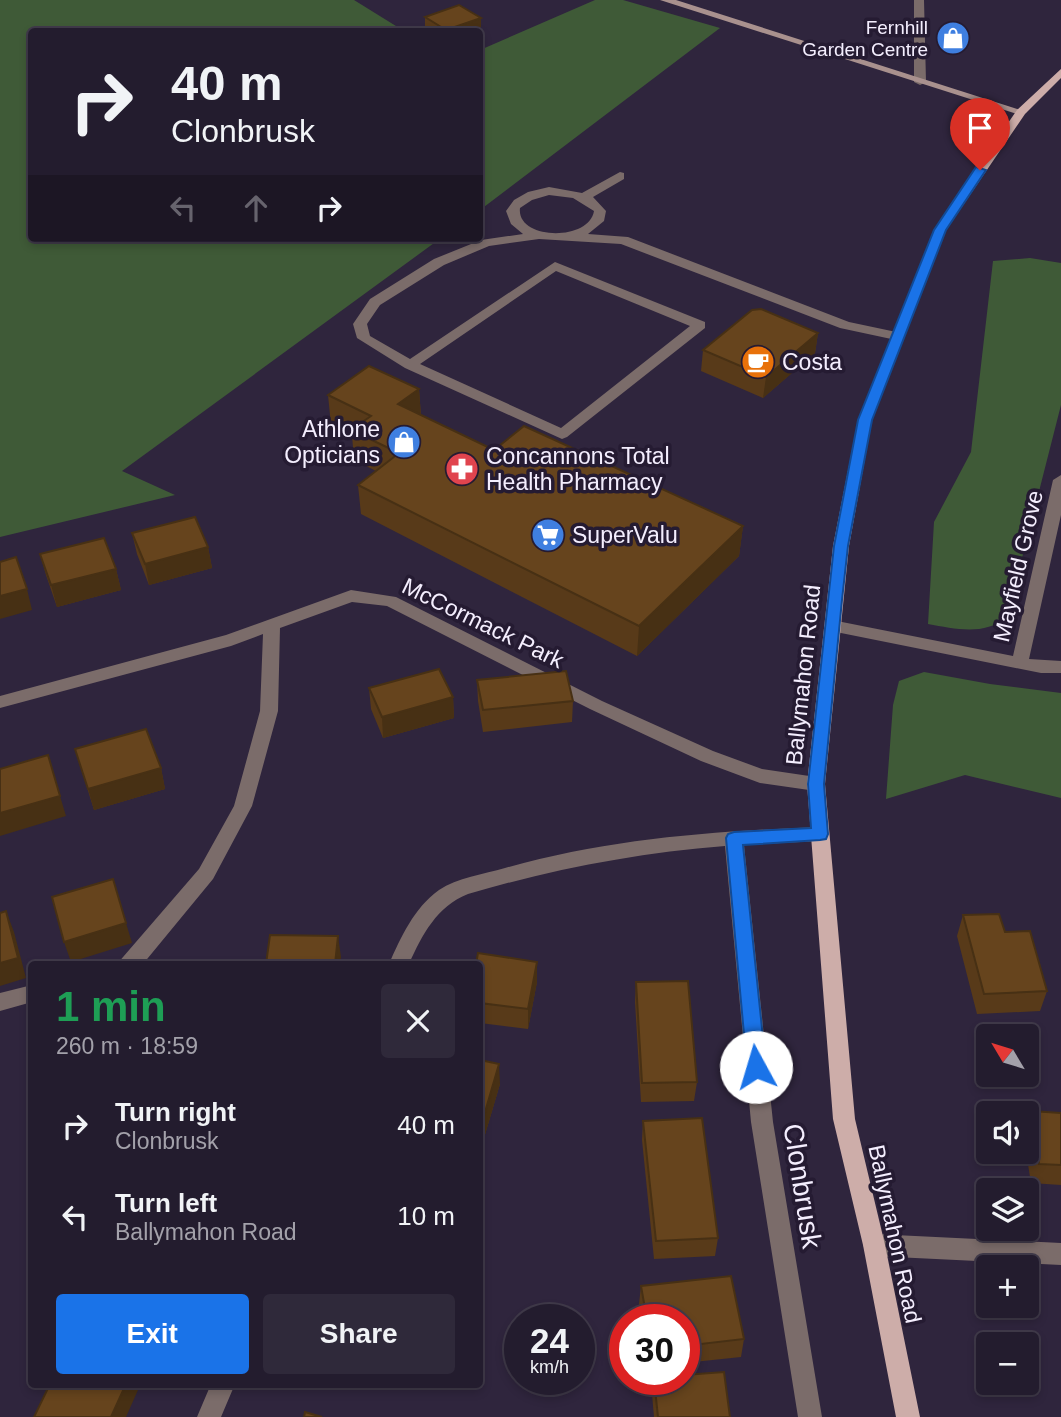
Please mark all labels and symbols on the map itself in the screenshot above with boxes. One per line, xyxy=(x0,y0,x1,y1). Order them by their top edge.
place label: Fernhill Garden Centre xyxy=(802,17,928,60)
shop icon: Fernhill Garden Centre xyxy=(934,19,972,57)
pin xyxy=(950,98,1010,170)
cafe icon: Costa xyxy=(739,343,777,381)
place label: Costa xyxy=(782,349,842,375)
place label: Athlone Opticians xyxy=(284,416,380,468)
shop icon: Athlone Opticians xyxy=(385,423,423,461)
place label: Concannons Total Health Pharmacy xyxy=(486,443,670,495)
pharmacy icon: Concannons Total Health Pharmacy xyxy=(443,450,481,488)
street label: Mayfield Grove xyxy=(988,488,1048,644)
supermarket icon: SuperValu xyxy=(529,516,567,554)
place label: SuperValu xyxy=(572,522,678,548)
street label: McCormack Park xyxy=(398,573,568,674)
street label: Ballymahon Road xyxy=(781,583,825,767)
north arrow xyxy=(976,1024,1040,1087)
position arrow xyxy=(719,1030,793,1104)
street label: Clonbrusk xyxy=(777,1121,828,1252)
street label: Ballymahon Road xyxy=(863,1142,927,1326)
speed limit sign: 30 xyxy=(609,1304,700,1395)

